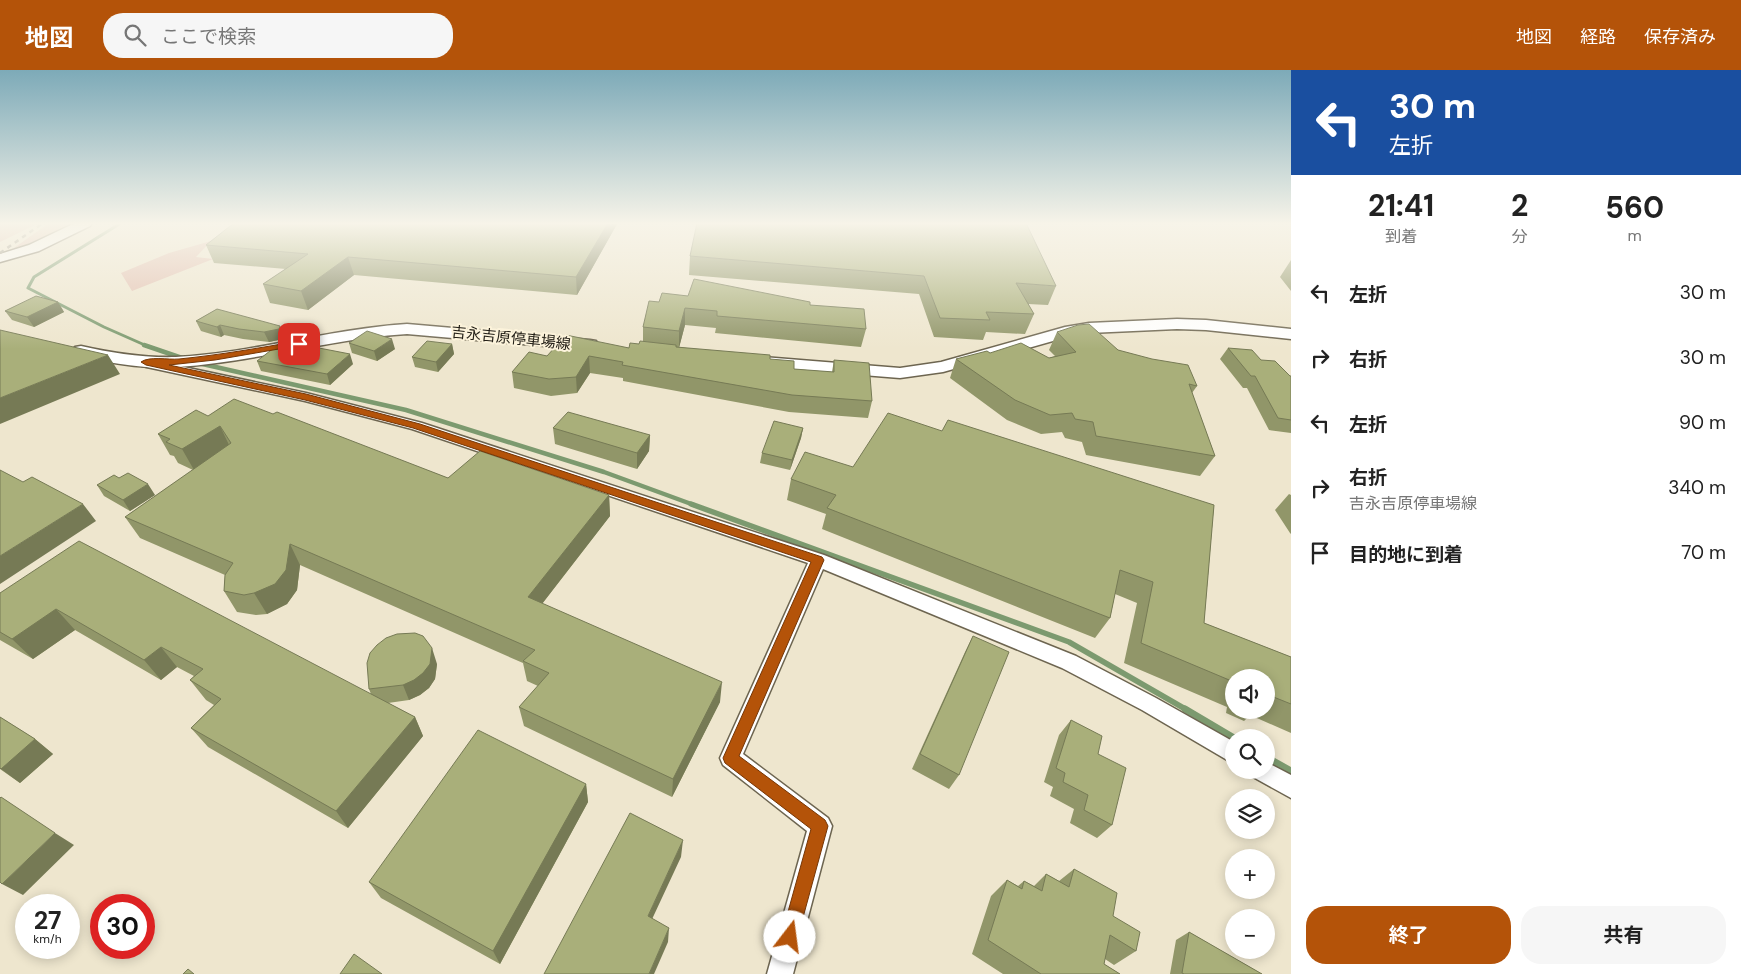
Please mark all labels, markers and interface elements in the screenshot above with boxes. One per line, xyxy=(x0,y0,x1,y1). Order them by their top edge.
search box xyxy=(103,13,453,58)
icon: search xyxy=(121,21,149,49)
text: 地図 xyxy=(25,22,73,53)
text: ここで検索 xyxy=(161,24,256,49)
text: 地図 xyxy=(1516,25,1552,49)
text: 経路 xyxy=(1580,25,1616,49)
text: 保存済み xyxy=(1644,25,1716,49)
text: 30 m xyxy=(1389,83,1476,129)
icon: left xyxy=(1306,90,1371,155)
text: 左折 xyxy=(1389,131,1433,160)
text: 21:41 xyxy=(1368,186,1434,225)
text: 2 xyxy=(1511,186,1528,225)
text: 560 xyxy=(1605,188,1664,227)
text: m xyxy=(1628,225,1642,246)
text: 到着 xyxy=(1385,226,1417,247)
text: 分 xyxy=(1512,226,1528,247)
icon: left xyxy=(1306,279,1334,307)
text: 30 m xyxy=(1680,280,1726,305)
text: 左折 xyxy=(1349,282,1387,307)
street label: 吉永吉原停車場線 xyxy=(450,322,572,354)
pin xyxy=(278,323,320,365)
icon: arrive xyxy=(285,330,313,358)
icon: right xyxy=(1306,344,1334,372)
text: 30 m xyxy=(1680,345,1726,370)
text: 右折 xyxy=(1349,347,1387,372)
icon: left xyxy=(1306,409,1334,437)
text: 90 m xyxy=(1679,410,1726,435)
text: 左折 xyxy=(1349,412,1387,437)
text: 右折 xyxy=(1349,465,1387,490)
icon: right xyxy=(1306,474,1334,502)
text: 340 m xyxy=(1668,475,1726,500)
text: 吉永吉原停車場線 xyxy=(1349,493,1477,514)
icon: arrive xyxy=(1306,539,1334,567)
text: 70 m xyxy=(1681,540,1726,565)
text: 目的地に到着 xyxy=(1349,542,1463,567)
map controls xyxy=(1225,669,1275,959)
button: sound xyxy=(1225,669,1275,719)
button: search xyxy=(1225,729,1275,779)
button: layers xyxy=(1225,789,1275,839)
button: + xyxy=(1225,849,1275,899)
speed limit sign: 30 xyxy=(90,894,155,959)
text: 27 xyxy=(34,904,61,937)
button: 終了 xyxy=(1306,906,1511,964)
button: 共有 xyxy=(1521,906,1726,964)
button: − xyxy=(1225,909,1275,959)
position arrow xyxy=(763,910,815,962)
text: km/h xyxy=(33,931,62,947)

